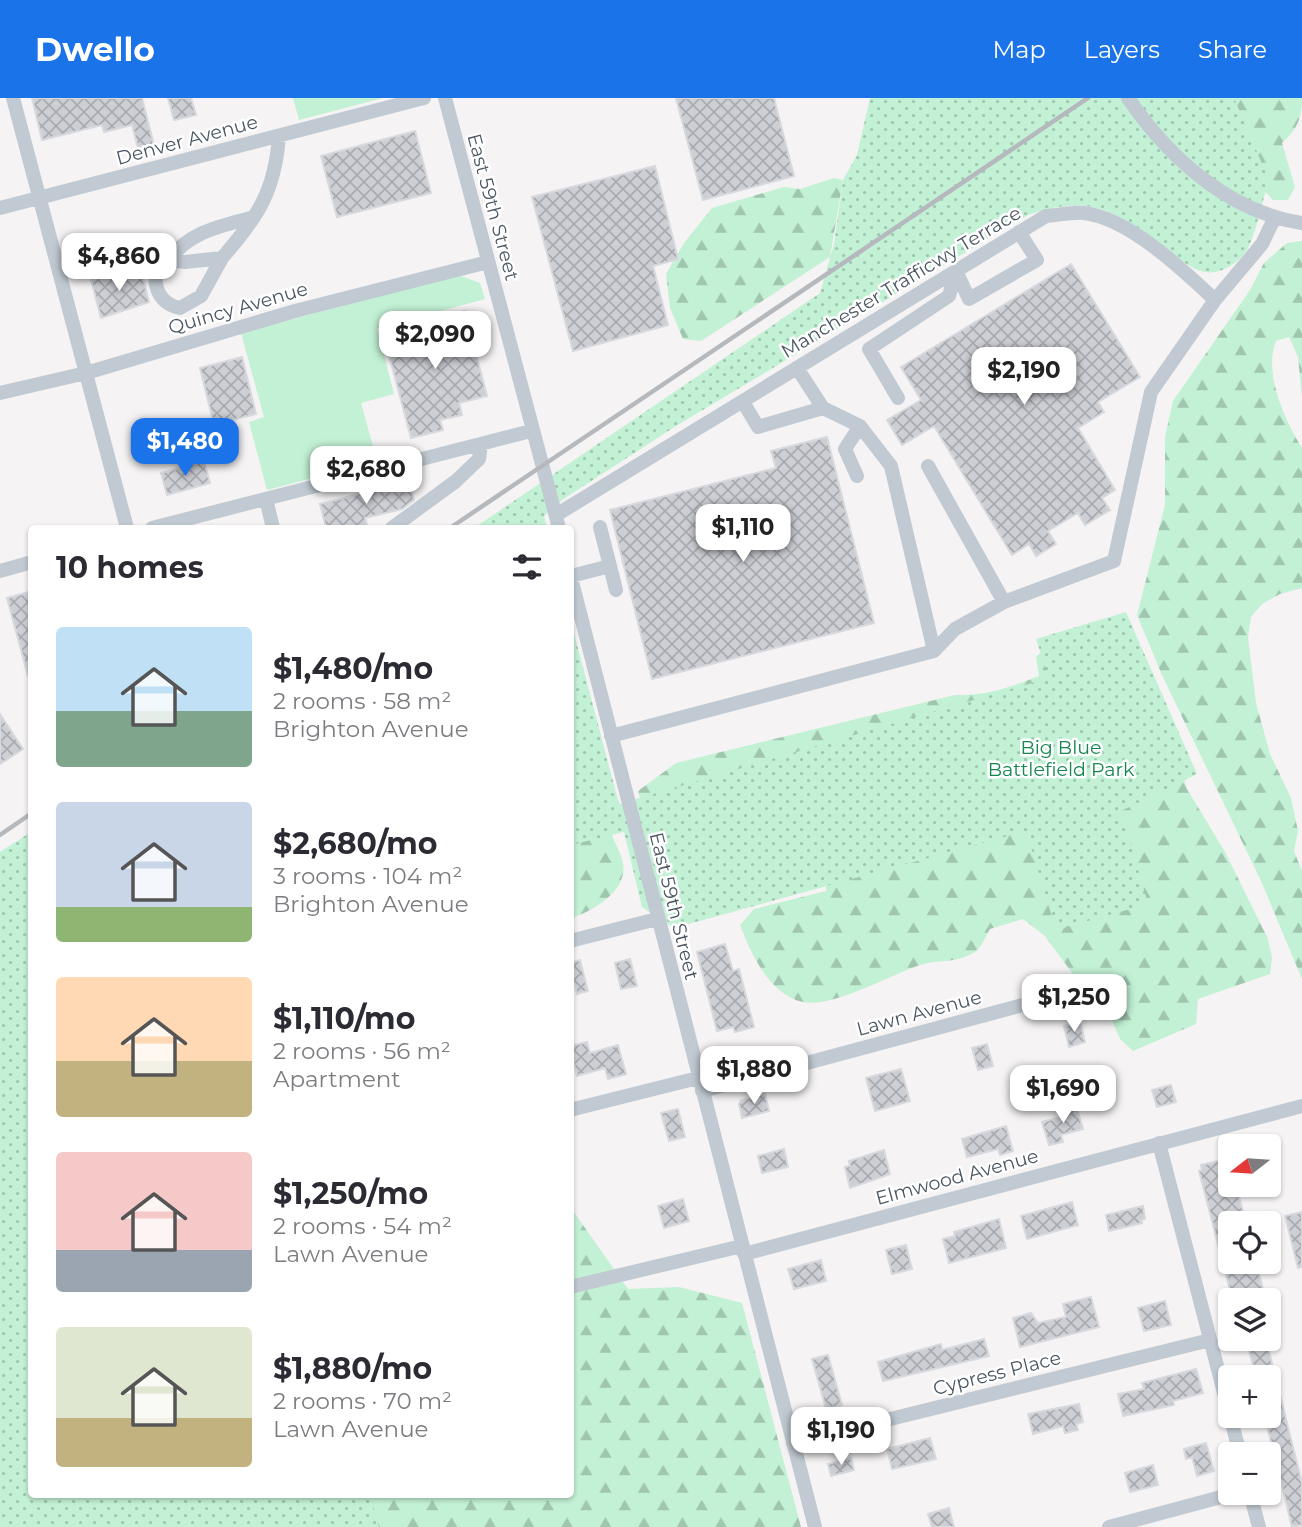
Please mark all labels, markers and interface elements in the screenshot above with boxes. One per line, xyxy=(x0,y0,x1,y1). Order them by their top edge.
text: Dwello xyxy=(35,29,155,69)
text: Map xyxy=(992,35,1046,64)
text: Layers xyxy=(1084,35,1160,64)
text: Share xyxy=(1198,35,1267,64)
street label: Denver Avenue xyxy=(114,110,260,170)
street label: East 59th Street xyxy=(462,131,524,283)
street label: Manchester Trafficwy Terrace xyxy=(777,201,1025,363)
pin: $4,860 xyxy=(62,234,176,293)
text: $4,860 xyxy=(78,242,160,270)
street label: Quincy Avenue xyxy=(165,277,311,339)
pin: $2,090 xyxy=(378,312,492,371)
text: $2,090 xyxy=(395,320,475,348)
pin: $2,190 xyxy=(967,348,1081,407)
text: $2,190 xyxy=(987,356,1061,384)
pin: $1,480 xyxy=(128,418,242,478)
text: $1,480 xyxy=(147,427,223,455)
pin: $2,680 xyxy=(309,446,423,506)
text: $2,680 xyxy=(326,455,406,483)
pin: $1,110 xyxy=(686,504,800,564)
text: $1,110 xyxy=(712,513,774,541)
icon: filters xyxy=(508,548,546,586)
text: 10 homes xyxy=(56,549,204,586)
text: $1,480/mo xyxy=(273,650,433,687)
icon: home xyxy=(112,655,196,739)
text: 2 rooms · 58 m² xyxy=(273,687,451,715)
text: Brighton Avenue xyxy=(273,715,469,743)
park label: Big Blue Battlefield Park xyxy=(988,736,1135,781)
text: $2,680/mo xyxy=(273,825,437,862)
icon: home xyxy=(112,830,196,914)
street label: East 59th Street xyxy=(645,830,704,982)
text: 3 rooms · 104 m² xyxy=(273,862,462,890)
text: Brighton Avenue xyxy=(273,890,469,918)
pin: $1,250 xyxy=(1017,974,1131,1034)
text: $1,250 xyxy=(1038,983,1110,1011)
street label: Lawn Avenue xyxy=(854,985,984,1041)
text: $1,110/mo xyxy=(273,1000,415,1037)
icon: home xyxy=(112,1005,196,1089)
text: 2 rooms · 56 m² xyxy=(273,1037,451,1065)
pin: $1,880 xyxy=(697,1046,811,1106)
text: $1,880 xyxy=(716,1055,792,1083)
text: Apartment xyxy=(273,1065,401,1093)
pin: $1,690 xyxy=(1006,1066,1120,1125)
text: $1,690 xyxy=(1026,1074,1100,1102)
north arrow xyxy=(1218,1134,1281,1197)
map controls xyxy=(1218,1134,1281,1505)
street label: Elmwood Avenue xyxy=(873,1144,1041,1210)
text: $1,250/mo xyxy=(273,1175,428,1212)
icon: home xyxy=(112,1180,196,1264)
button: locate xyxy=(1218,1211,1281,1274)
text: 2 rooms · 54 m² xyxy=(273,1212,452,1240)
text: Lawn Avenue xyxy=(273,1240,428,1268)
button: layers xyxy=(1218,1288,1281,1351)
street label: Cypress Place xyxy=(931,1346,1063,1400)
text: $1,880/mo xyxy=(273,1350,432,1387)
icon: home xyxy=(112,1355,196,1439)
button: + xyxy=(1218,1365,1281,1428)
text: 2 rooms · 70 m² xyxy=(273,1387,452,1415)
pin: $1,190 xyxy=(784,1408,898,1467)
text: Lawn Avenue xyxy=(273,1415,428,1443)
text: $1,190 xyxy=(807,1416,875,1444)
button: − xyxy=(1218,1442,1281,1505)

